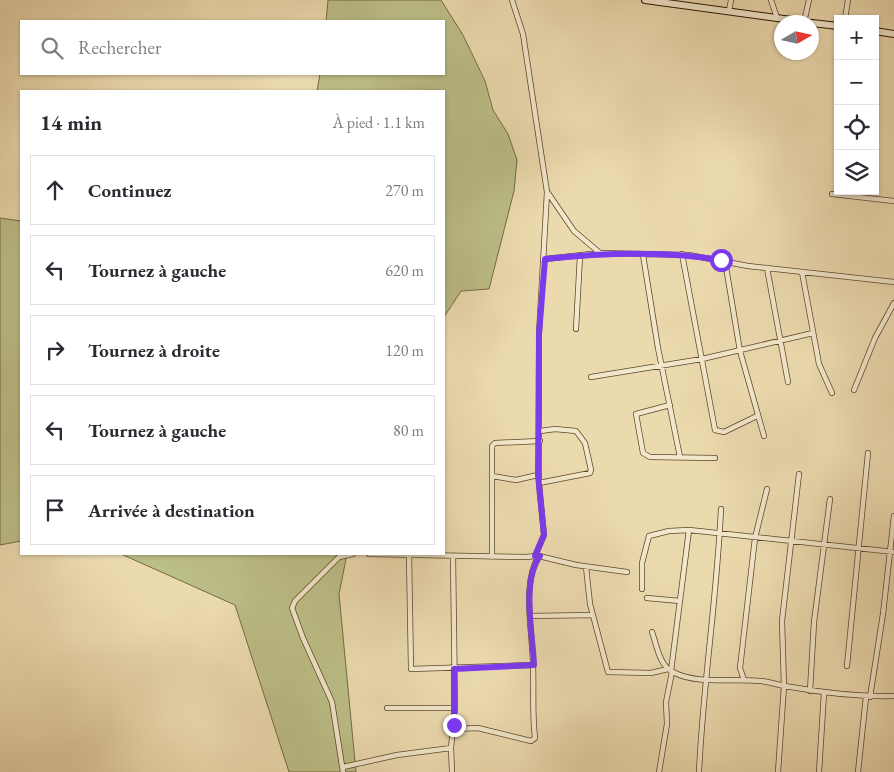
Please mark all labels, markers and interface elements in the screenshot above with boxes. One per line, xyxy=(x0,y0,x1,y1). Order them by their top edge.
north arrow xyxy=(774,15,819,60)
map controls xyxy=(834,15,879,195)
button: + xyxy=(834,15,879,60)
search box xyxy=(20,20,445,75)
icon: search xyxy=(38,34,66,62)
text: Rechercher xyxy=(78,35,161,60)
button: − xyxy=(834,60,879,105)
button: locate xyxy=(834,105,879,150)
text: 14 min xyxy=(40,109,102,136)
text: À pied · 1.1 km xyxy=(333,112,425,133)
button: layers xyxy=(834,150,879,195)
icon: ahead xyxy=(41,176,69,204)
text: Continuez xyxy=(88,178,172,203)
text: 270 m xyxy=(385,180,424,201)
route start xyxy=(710,249,733,272)
icon: left xyxy=(41,256,69,284)
text: Tournez à gauche xyxy=(88,258,226,283)
text: 620 m xyxy=(385,260,424,281)
icon: right xyxy=(41,336,69,364)
text: Tournez à droite xyxy=(88,338,220,363)
text: 120 m xyxy=(385,340,424,361)
icon: left xyxy=(41,416,69,444)
text: Tournez à gauche xyxy=(88,418,226,443)
text: 80 m xyxy=(393,420,424,441)
icon: arrive xyxy=(41,496,69,524)
text: Arrivée à destination xyxy=(88,498,255,523)
route end xyxy=(443,714,466,737)

